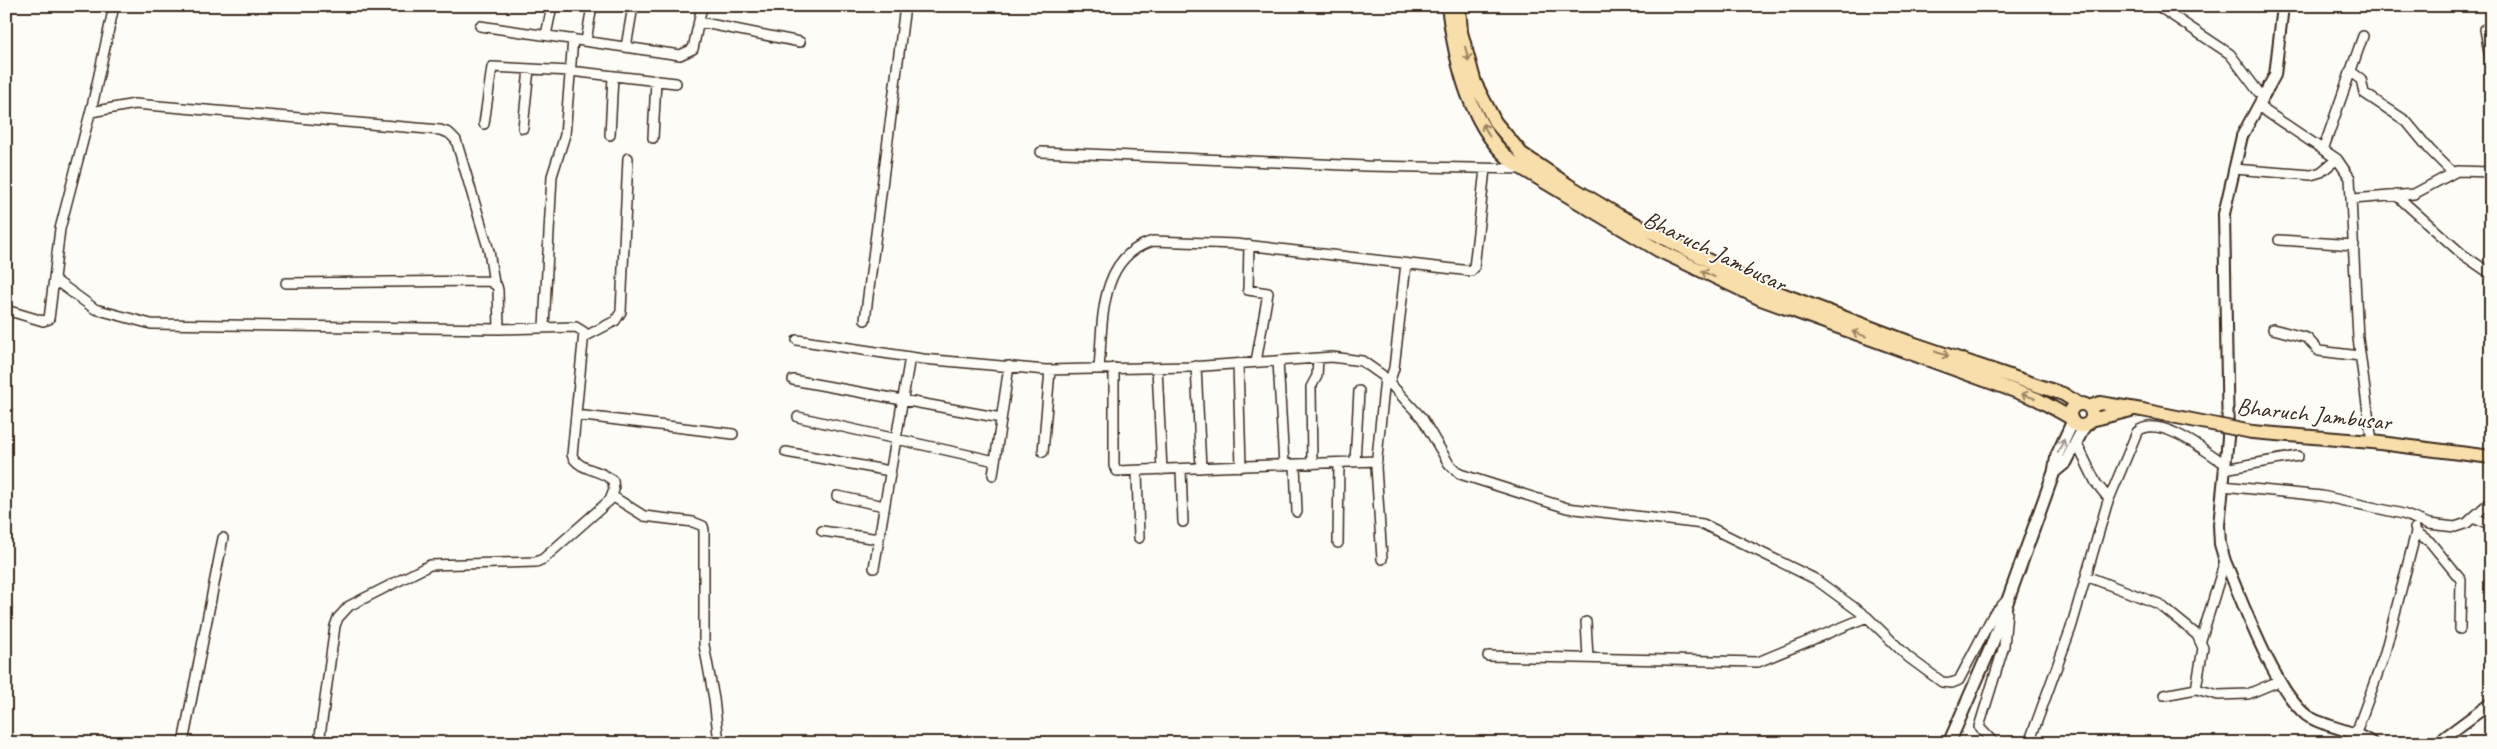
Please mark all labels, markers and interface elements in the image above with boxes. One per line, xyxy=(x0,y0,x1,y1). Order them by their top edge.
one-way arrow xyxy=(1463,46,1472,62)
one-way arrow xyxy=(1481,123,1491,137)
street label: Bharuch Jambusar xyxy=(1639,204,1793,300)
one-way arrow xyxy=(1701,268,1716,278)
one-way arrow xyxy=(1851,329,1867,338)
one-way arrow xyxy=(1934,349,1950,359)
one-way arrow xyxy=(2021,391,2036,400)
street label: Bharuch Jambusar xyxy=(2235,391,2395,437)
one-way arrow xyxy=(2057,438,2067,453)

